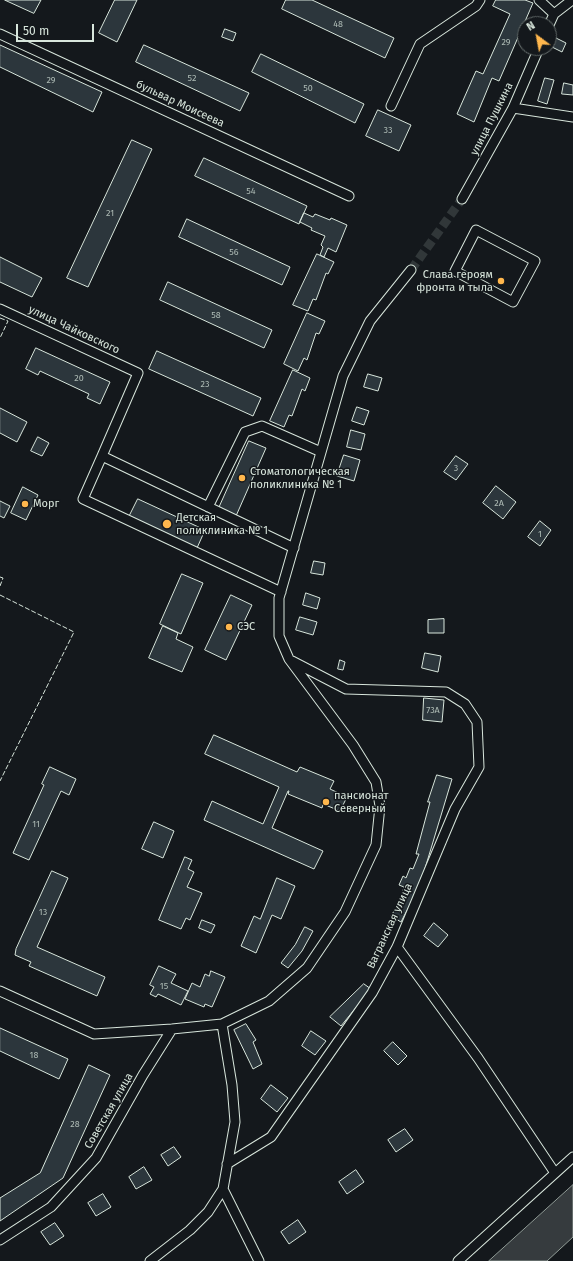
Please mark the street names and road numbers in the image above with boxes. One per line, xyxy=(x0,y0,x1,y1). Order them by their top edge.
street label: бульвар Моисеева xyxy=(134,78,226,130)
street label: улица Пушкина xyxy=(468,80,516,158)
street label: улица Чайковского xyxy=(26,303,122,357)
street label: Вагранская улица xyxy=(364,881,416,971)
street label: Советская улица xyxy=(82,1071,136,1151)

